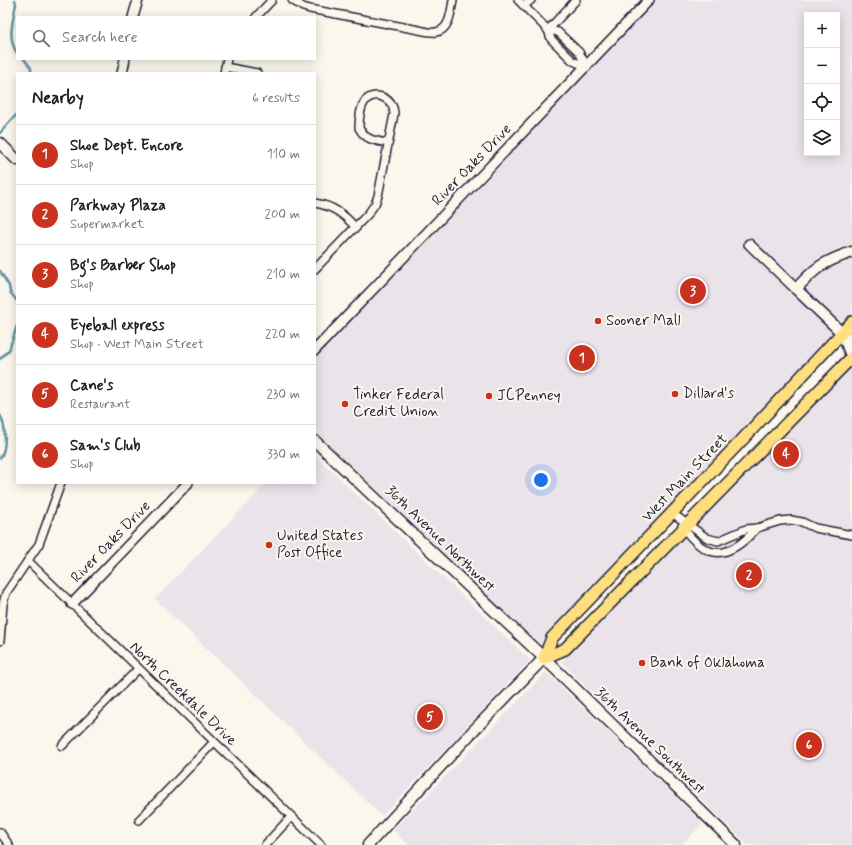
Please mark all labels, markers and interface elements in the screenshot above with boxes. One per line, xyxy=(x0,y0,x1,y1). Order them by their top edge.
map controls xyxy=(804,12,840,156)
button: + xyxy=(804,12,840,48)
search box xyxy=(16,16,316,60)
icon: search xyxy=(30,27,52,49)
text: Search here xyxy=(62,28,138,48)
button: − xyxy=(804,48,840,84)
button: locate xyxy=(804,84,840,120)
text: Nearby xyxy=(32,87,84,109)
text: 6 results xyxy=(252,90,300,107)
street label: River Oaks Drive xyxy=(428,120,516,210)
button: layers xyxy=(804,120,840,156)
text: Shoe Dept. Encore xyxy=(70,136,183,156)
text: 1 xyxy=(42,146,48,163)
text: 110 m xyxy=(267,146,300,163)
text: Shop xyxy=(70,156,94,173)
text: Parkway Plaza xyxy=(70,196,166,216)
text: 2 xyxy=(42,206,48,223)
text: 200 m xyxy=(265,206,300,223)
text: Supermarket xyxy=(70,216,144,233)
text: Bg's Barber Shop xyxy=(70,256,176,276)
text: 3 xyxy=(42,266,48,283)
text: 210 m xyxy=(266,266,300,283)
text: Shop xyxy=(70,276,94,293)
pin: 3 xyxy=(680,276,706,306)
place label: Sooner Mall xyxy=(606,311,681,331)
text: Eyeball express xyxy=(70,316,165,336)
marker: Sooner Mall xyxy=(593,316,603,326)
text: 4 xyxy=(41,326,49,343)
text: 220 m xyxy=(265,326,300,343)
text: Shop · West Main Street xyxy=(70,336,204,353)
pin: 1 xyxy=(569,343,595,373)
text: Cane's xyxy=(70,376,113,396)
place label: Dillard's xyxy=(683,384,735,404)
place label: Tinker Federal Credit Union xyxy=(353,385,444,422)
text: 5 xyxy=(41,386,49,403)
text: 230 m xyxy=(266,386,300,403)
place label: JCPenney xyxy=(497,386,561,406)
marker: Dillard's xyxy=(670,389,680,399)
marker: JCPenney xyxy=(484,391,494,401)
text: Restaurant xyxy=(70,396,130,413)
marker: Tinker Federal Credit Union xyxy=(340,399,350,409)
street label: West Main Street xyxy=(638,430,732,526)
text: Sam's Club xyxy=(70,436,140,456)
pin: 4 xyxy=(773,439,799,469)
text: 6 xyxy=(42,446,48,463)
text: 330 m xyxy=(267,446,300,463)
text: Shop xyxy=(70,456,94,473)
your location xyxy=(531,470,551,490)
street label: 36th Avenue Northwest xyxy=(381,481,500,597)
street label: River Oaks Drive xyxy=(67,497,155,587)
place label: United States Post Office xyxy=(277,526,364,563)
marker: United States Post Office xyxy=(264,540,274,550)
pin: 2 xyxy=(736,560,762,590)
street label: North Creekdale Drive xyxy=(125,637,241,751)
place label: Bank of Oklahoma xyxy=(650,653,765,673)
marker: Bank of Oklahoma xyxy=(637,658,647,668)
street label: 36th Avenue Southwest xyxy=(590,683,710,799)
pin: 5 xyxy=(417,702,443,732)
pin: 6 xyxy=(796,730,822,760)

